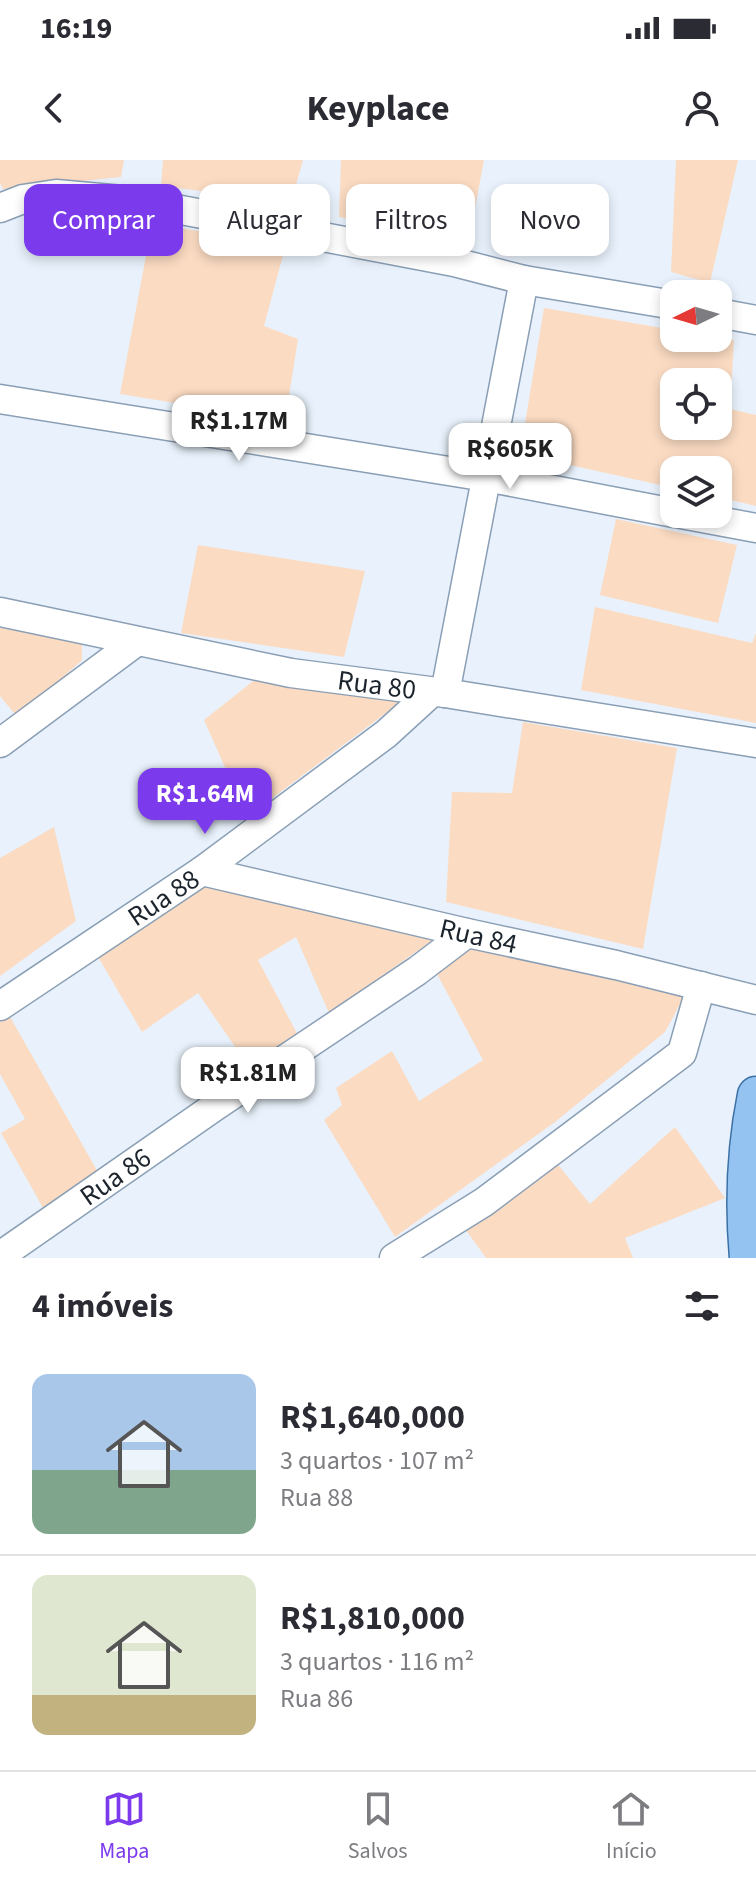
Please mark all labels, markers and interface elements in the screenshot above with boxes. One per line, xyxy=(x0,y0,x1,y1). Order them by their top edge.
text: 16:19 xyxy=(40,7,112,50)
text: Keyplace xyxy=(306,83,450,134)
icon: back xyxy=(32,86,76,130)
icon: person xyxy=(680,86,724,130)
chip: Comprar xyxy=(24,184,183,256)
chip: Alugar xyxy=(199,184,330,256)
chip: Filtros xyxy=(346,184,475,256)
chip: Novo xyxy=(491,184,609,256)
north arrow xyxy=(660,280,732,352)
map controls xyxy=(660,280,732,528)
button: locate xyxy=(660,368,732,440)
pin: R$1.17M xyxy=(165,395,313,463)
text: R$1.17M xyxy=(190,402,288,439)
pin: R$605K xyxy=(445,423,575,491)
text: R$605K xyxy=(467,430,553,467)
button: layers xyxy=(660,456,732,528)
street label: Rua 80 xyxy=(335,660,418,710)
pin: R$1.64M xyxy=(131,768,279,836)
text: R$1.64M xyxy=(156,775,254,812)
street label: Rua 88 xyxy=(120,859,207,936)
street label: Rua 84 xyxy=(435,908,521,964)
pin: R$1.81M xyxy=(174,1047,322,1115)
text: R$1.81M xyxy=(199,1054,297,1091)
street label: Rua 86 xyxy=(72,1138,159,1216)
text: 4 imóveis xyxy=(32,1282,173,1331)
icon: filters xyxy=(680,1284,724,1328)
text: R$1,640,000 xyxy=(280,1393,465,1442)
icon: home xyxy=(96,1406,192,1502)
text: 3 quartos · 107 m² xyxy=(280,1442,474,1479)
text: Rua 88 xyxy=(280,1479,353,1516)
text: R$1,810,000 xyxy=(280,1594,465,1643)
icon: home xyxy=(96,1607,192,1703)
text: 3 quartos · 116 m² xyxy=(280,1643,474,1680)
text: Rua 86 xyxy=(280,1680,353,1717)
tab: Mapa xyxy=(99,1787,149,1867)
tab: Salvos xyxy=(348,1787,408,1867)
tab: Início xyxy=(606,1787,657,1867)

